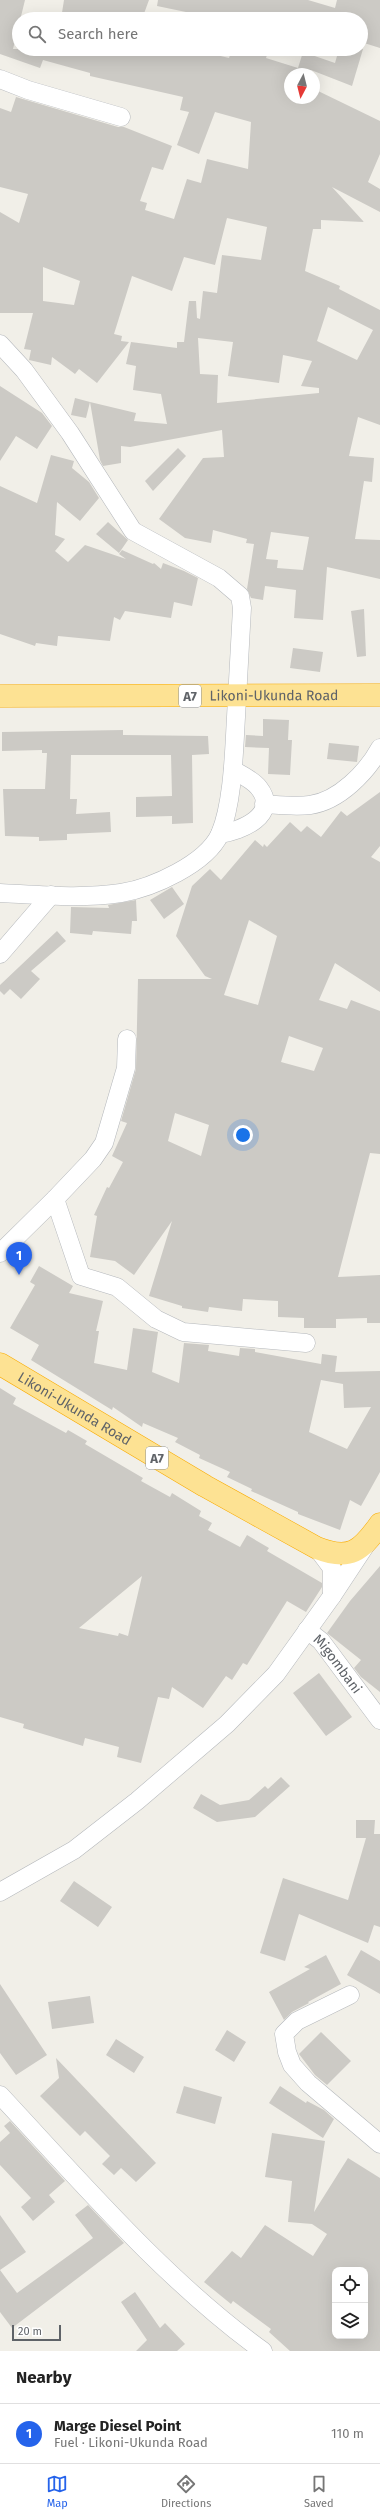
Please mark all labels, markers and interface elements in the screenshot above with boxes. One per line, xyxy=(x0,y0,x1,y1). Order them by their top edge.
search box xyxy=(12,12,368,56)
icon: search xyxy=(26,23,48,45)
text: Search here xyxy=(58,25,138,43)
north arrow xyxy=(284,68,320,104)
road number: A7 xyxy=(179,685,201,707)
street label: Likoni-Ukunda Road xyxy=(210,687,338,704)
your location xyxy=(233,1125,253,1145)
pin: 1 xyxy=(6,1242,32,1275)
street label: Likoni-Ukunda Road xyxy=(15,1368,134,1449)
road number: A7 xyxy=(146,1447,168,1469)
street label: Migombani xyxy=(310,1630,366,1697)
map controls xyxy=(332,2267,368,2339)
button: locate xyxy=(332,2267,368,2303)
button: layers xyxy=(332,2303,368,2339)
scale bar xyxy=(12,2323,61,2342)
text: 20 m xyxy=(18,2325,42,2338)
text: Nearby xyxy=(16,2367,71,2388)
text: Marge Diesel Point xyxy=(54,2417,181,2435)
text: 1 xyxy=(26,2426,32,2441)
text: 110 m xyxy=(331,2426,364,2441)
text: Fuel · Likoni-Ukunda Road xyxy=(54,2435,208,2450)
tab: Map xyxy=(46,2473,68,2510)
tab: Directions xyxy=(161,2473,211,2510)
tab: Saved xyxy=(304,2473,334,2510)

